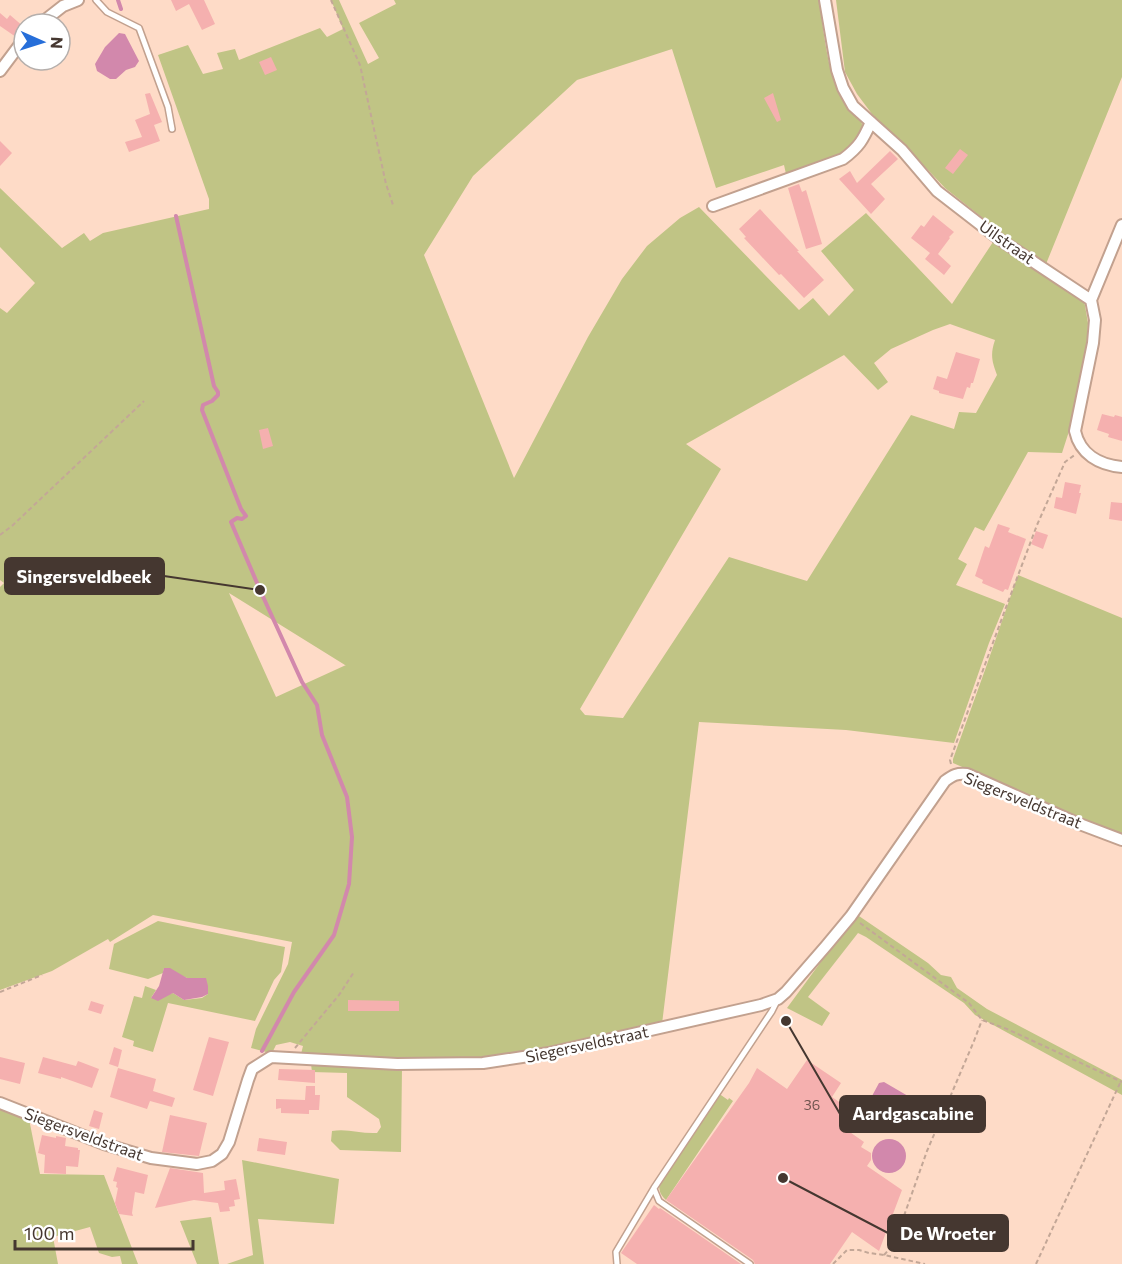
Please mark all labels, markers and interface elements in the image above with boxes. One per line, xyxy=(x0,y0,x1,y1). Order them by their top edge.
north arrow xyxy=(12,12,72,72)
text: N xyxy=(48,36,67,49)
street label: Uilstraat xyxy=(976,216,1039,268)
callout: Singersveldbeek xyxy=(5,558,164,594)
text: Singersveldbeek xyxy=(16,565,152,587)
street label: Siegersveldstraat xyxy=(962,767,1085,832)
street label: Siegersveldstraat xyxy=(524,1021,650,1066)
house number: 36 xyxy=(804,1096,820,1113)
callout: Aardgascabine xyxy=(840,1096,985,1132)
text: Aardgascabine xyxy=(852,1102,974,1124)
street label: Siegersveldstraat xyxy=(22,1103,147,1164)
scale bar xyxy=(15,1213,194,1251)
callout: De Wroeter xyxy=(888,1215,1008,1251)
text: 100 m xyxy=(24,1222,74,1244)
text: De Wroeter xyxy=(900,1222,996,1244)

